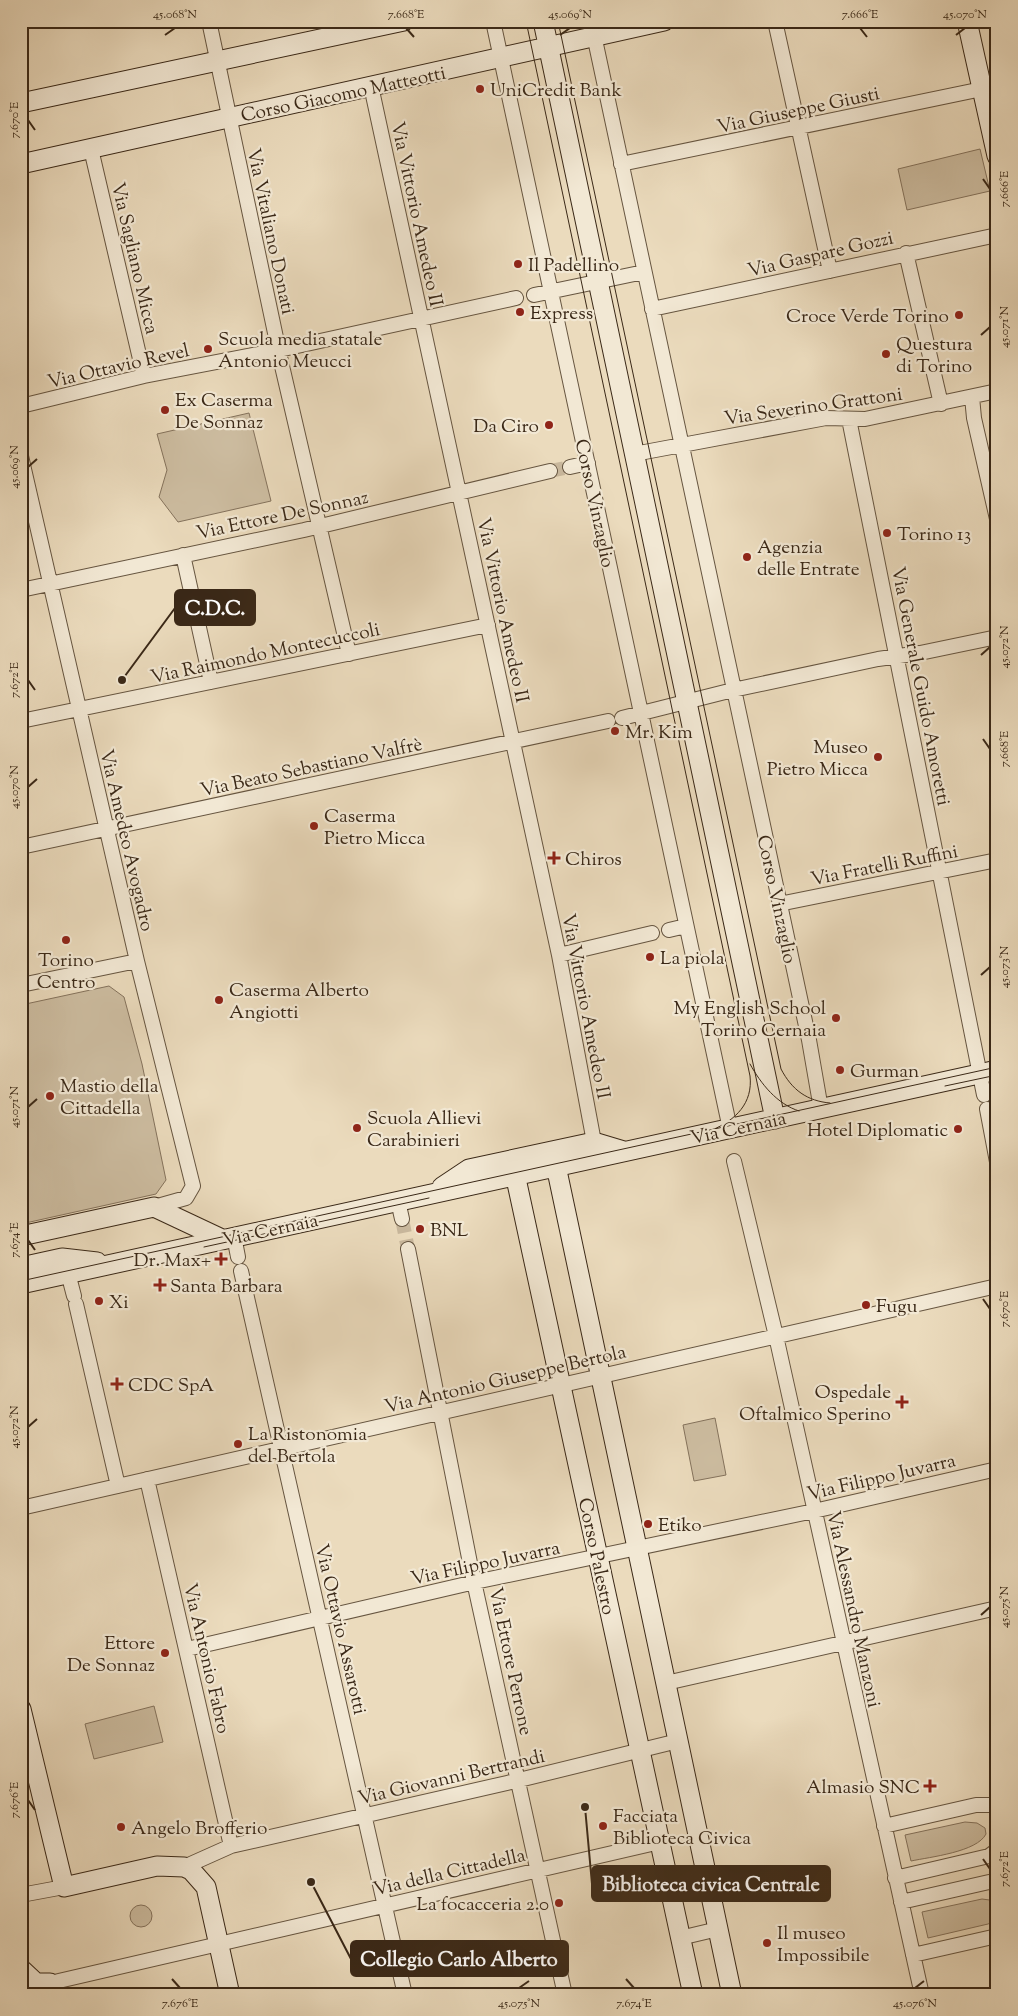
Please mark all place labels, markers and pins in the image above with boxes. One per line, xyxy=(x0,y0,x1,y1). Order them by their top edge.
place label: UniCredit Bank xyxy=(490,78,623,105)
marker: UniCredit Bank xyxy=(474,83,486,95)
place label: Il Padellino xyxy=(528,253,619,280)
marker: Il Padellino xyxy=(512,258,524,270)
place label: Express xyxy=(530,301,593,328)
place label: Croce Verde Torino xyxy=(786,304,949,331)
marker: Express xyxy=(514,306,526,318)
marker: Croce Verde Torino xyxy=(953,309,965,321)
place label: Scuola media statale Antonio Meucci xyxy=(218,327,382,376)
place label: Questura di Torino xyxy=(896,332,973,381)
marker: Scuola media statale Antonio Meucci xyxy=(202,343,214,355)
marker: Questura di Torino xyxy=(880,348,892,360)
place label: Ex Caserma De Sonnaz xyxy=(175,388,273,437)
marker: Ex Caserma De Sonnaz xyxy=(159,404,171,416)
place label: Da Ciro xyxy=(473,414,539,441)
marker: Da Ciro xyxy=(543,419,555,431)
place label: Torino 13 xyxy=(897,522,971,549)
marker: Torino 13 xyxy=(881,527,893,539)
place label: Agenzia delle Entrate xyxy=(757,535,860,584)
marker: Agenzia delle Entrate xyxy=(741,551,753,563)
callout: C.D.C. xyxy=(175,590,255,625)
place label: Mr. Kim xyxy=(625,720,693,747)
marker: Mr. Kim xyxy=(609,725,621,737)
place label: Museo Pietro Micca xyxy=(767,735,868,784)
marker: Museo Pietro Micca xyxy=(872,751,884,763)
place label: Caserma Pietro Micca xyxy=(324,804,426,853)
marker: Caserma Pietro Micca xyxy=(308,820,320,832)
place label: Chiros xyxy=(565,847,622,874)
marker: Chiros xyxy=(547,851,561,865)
marker: Torino Centro xyxy=(60,934,72,946)
place label: La piola xyxy=(660,946,725,973)
place label: Torino Centro xyxy=(37,948,95,997)
marker: La piola xyxy=(644,951,656,963)
place label: Caserma Alberto Angiotti xyxy=(229,978,369,1027)
marker: Caserma Alberto Angiotti xyxy=(213,994,225,1006)
place label: My English School Torino Cernaia xyxy=(673,996,826,1045)
marker: My English School Torino Cernaia xyxy=(830,1012,842,1024)
place label: Gurman xyxy=(850,1059,919,1086)
marker: Gurman xyxy=(834,1064,846,1076)
place label: Mastio della Cittadella xyxy=(60,1074,159,1123)
marker: Mastio della Cittadella xyxy=(44,1090,56,1102)
place label: Scuola Allievi Carabinieri xyxy=(367,1106,482,1155)
place label: Hotel Diplomatic xyxy=(807,1118,948,1145)
marker: Scuola Allievi Carabinieri xyxy=(351,1122,363,1134)
marker: Hotel Diplomatic xyxy=(952,1123,964,1135)
place label: BNL xyxy=(430,1218,469,1245)
marker: BNL xyxy=(414,1223,426,1235)
place label: Dr. Max+ xyxy=(134,1248,211,1275)
marker: Dr. Max+ xyxy=(215,1253,227,1265)
place label: Santa Barbara xyxy=(170,1274,283,1301)
marker: Santa Barbara xyxy=(154,1279,166,1291)
place label: Xi xyxy=(109,1290,129,1317)
place label: Fugu xyxy=(876,1294,917,1321)
marker: Xi xyxy=(93,1295,105,1307)
marker: Fugu xyxy=(860,1299,872,1311)
place label: CDC SpA xyxy=(128,1373,215,1400)
marker: CDC SpA xyxy=(110,1377,124,1391)
place label: Ospedale Oftalmico Sperino xyxy=(739,1380,891,1429)
marker: Ospedale Oftalmico Sperino xyxy=(895,1395,909,1409)
place label: La Ristonomia del Bertola xyxy=(248,1422,367,1471)
marker: La Ristonomia del Bertola xyxy=(232,1438,244,1450)
place label: Etiko xyxy=(658,1513,702,1540)
marker: Etiko xyxy=(642,1518,654,1530)
place label: Ettore De Sonnaz xyxy=(67,1631,155,1680)
marker: Ettore De Sonnaz xyxy=(159,1647,171,1659)
place label: Almasio SNC xyxy=(806,1775,920,1802)
marker: Almasio SNC xyxy=(924,1780,936,1792)
place label: Facciata Biblioteca Civica xyxy=(613,1804,751,1853)
place label: Angelo Brofferio xyxy=(131,1816,267,1843)
marker: Facciata Biblioteca Civica xyxy=(597,1820,609,1832)
marker: Angelo Brofferio xyxy=(115,1821,127,1833)
callout: Biblioteca civica Centrale xyxy=(592,1866,830,1901)
place label: La focacceria 2.0 xyxy=(417,1892,549,1919)
marker: La focacceria 2.0 xyxy=(553,1897,565,1909)
place label: Il museo Impossibile xyxy=(777,1921,870,1970)
marker: Il museo Impossibile xyxy=(761,1937,773,1949)
callout: Collegio Carlo Alberto xyxy=(351,1941,568,1976)

